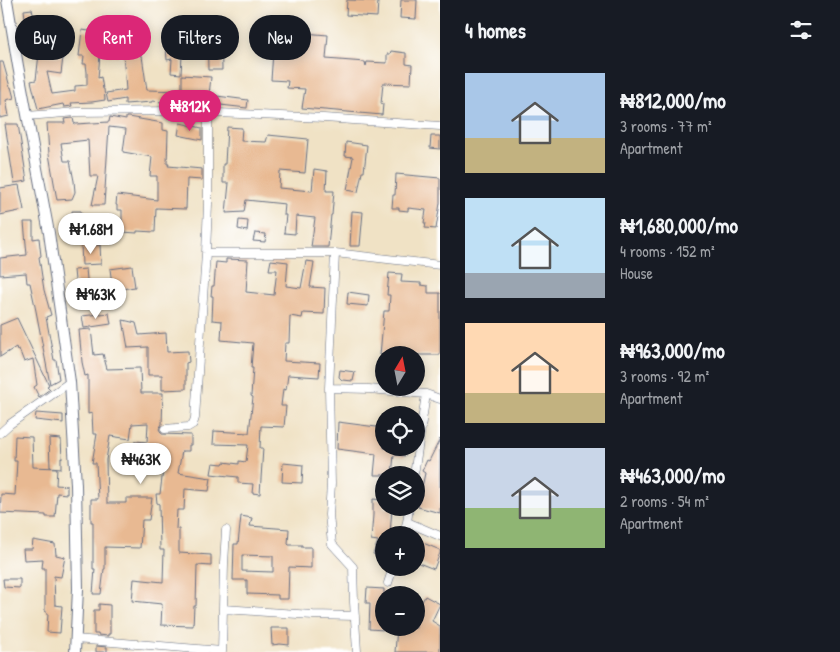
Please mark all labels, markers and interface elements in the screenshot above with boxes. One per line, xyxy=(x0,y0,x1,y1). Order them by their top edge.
chip: Buy xyxy=(15,15,75,60)
chip: Rent xyxy=(85,15,151,60)
chip: Filters xyxy=(161,15,239,60)
chip: New xyxy=(249,15,311,60)
text: 4 homes xyxy=(465,16,526,45)
icon: filters xyxy=(787,16,815,44)
text: ₦812,000/mo xyxy=(620,86,726,115)
pin: ₦812K xyxy=(155,90,225,132)
icon: home xyxy=(505,93,565,153)
text: ₦812K xyxy=(170,95,210,117)
text: 3 rooms · 77 m² xyxy=(620,115,712,137)
text: Apartment xyxy=(620,137,683,159)
text: ₦1,680,000/mo xyxy=(620,211,738,240)
pin: ₦1.68M xyxy=(50,212,132,255)
text: ₦1.68M xyxy=(69,218,113,240)
icon: home xyxy=(505,218,565,278)
text: 4 rooms · 152 m² xyxy=(620,240,715,262)
text: House xyxy=(620,262,653,284)
pin: ₦963K xyxy=(61,278,131,320)
text: ₦963K xyxy=(76,283,116,305)
text: ₦963,000/mo xyxy=(620,336,725,365)
icon: home xyxy=(505,343,565,403)
north arrow xyxy=(375,346,425,396)
map controls xyxy=(375,346,425,636)
text: 3 rooms · 92 m² xyxy=(620,365,709,387)
text: Apartment xyxy=(620,387,683,409)
button: locate xyxy=(375,406,425,456)
pin: ₦463K xyxy=(106,442,176,485)
text: ₦463K xyxy=(121,448,161,470)
text: ₦463,000/mo xyxy=(620,461,725,490)
button: layers xyxy=(375,466,425,516)
icon: home xyxy=(505,468,565,528)
text: 2 rooms · 54 m² xyxy=(620,490,709,512)
text: Apartment xyxy=(620,512,683,534)
button: + xyxy=(375,526,425,576)
button: − xyxy=(375,586,425,636)

